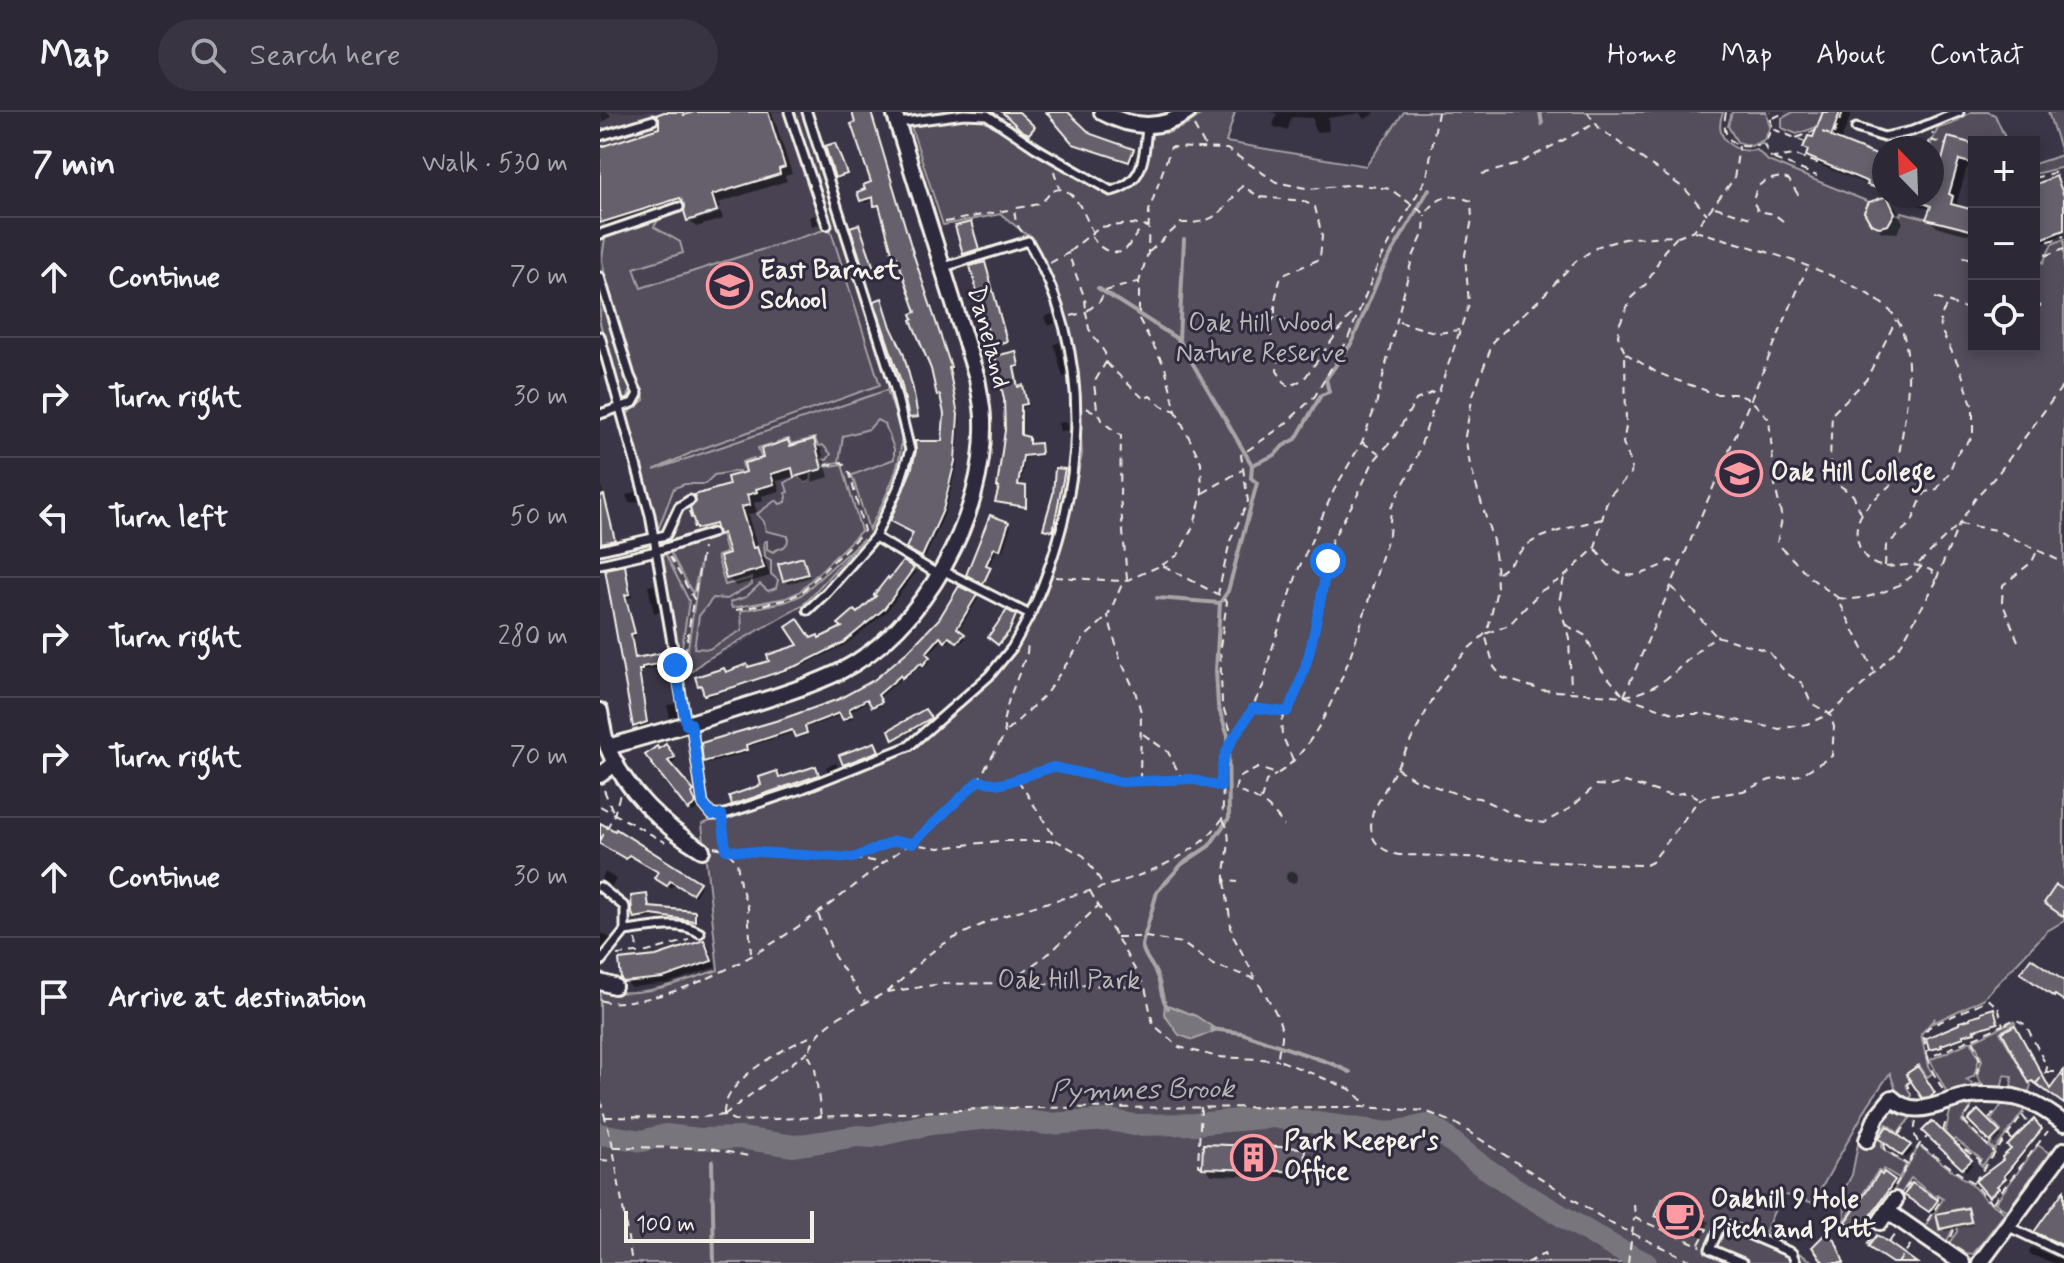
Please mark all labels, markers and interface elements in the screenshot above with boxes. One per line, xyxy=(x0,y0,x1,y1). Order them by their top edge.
search box xyxy=(158,19,718,91)
text: Map xyxy=(40,31,110,80)
icon: search xyxy=(186,33,230,77)
text: Search here xyxy=(250,36,401,75)
text: Home xyxy=(1607,37,1677,74)
text: Map xyxy=(1721,37,1772,74)
text: About xyxy=(1816,37,1885,74)
text: Contact xyxy=(1929,37,2024,74)
north arrow xyxy=(1872,136,1944,208)
map controls xyxy=(1968,136,2040,352)
button: + xyxy=(1968,136,2040,208)
text: 7 min xyxy=(32,142,116,187)
text: Walk · 530 m xyxy=(422,147,568,181)
button: − xyxy=(1968,208,2040,280)
place label: East Barnet School xyxy=(760,254,901,318)
icon: ahead xyxy=(32,255,76,299)
text: Continue xyxy=(108,258,220,297)
text: 70 m xyxy=(510,260,568,294)
school or university icon: East Barnet School xyxy=(705,262,753,310)
button: locate xyxy=(1968,280,2040,352)
street label: Daneland xyxy=(958,282,1018,392)
park label: Oak Hill Wood Nature Reserve xyxy=(1176,307,1347,371)
icon: right xyxy=(32,375,76,419)
text: Turn right xyxy=(108,378,241,417)
text: 30 m xyxy=(514,380,568,414)
school or university icon: Oak Hill College xyxy=(1716,449,1764,497)
place label: Oak Hill College xyxy=(1771,456,1935,493)
icon: left xyxy=(32,495,76,539)
text: Turn left xyxy=(108,498,228,537)
text: 50 m xyxy=(510,500,568,534)
route start xyxy=(1310,543,1346,579)
icon: right xyxy=(32,615,76,659)
text: Turn right xyxy=(108,618,241,657)
text: 280 m xyxy=(498,620,568,654)
route end xyxy=(657,647,693,683)
icon: right xyxy=(32,735,76,779)
text: Turn right xyxy=(108,738,241,777)
text: 70 m xyxy=(510,740,568,774)
icon: ahead xyxy=(32,855,76,899)
text: Continue xyxy=(108,858,220,897)
text: 30 m xyxy=(514,860,568,894)
park label: Oak Hill Park xyxy=(998,964,1140,998)
icon: arrive xyxy=(32,975,76,1019)
text: Arrive at destination xyxy=(108,978,366,1017)
water label: Pymmes Brook xyxy=(1049,1071,1236,1111)
place label: Park Keeper's Office xyxy=(1284,1125,1439,1189)
building icon: Park Keeper's Office xyxy=(1229,1133,1277,1181)
place label: Oakhill 9 Hole Pitch and Putt xyxy=(1711,1183,1876,1247)
cafe icon: Oakhill 9 Hole Pitch and Putt xyxy=(1656,1191,1704,1239)
scale bar xyxy=(624,1207,814,1243)
text: 100 m xyxy=(636,1211,695,1239)

